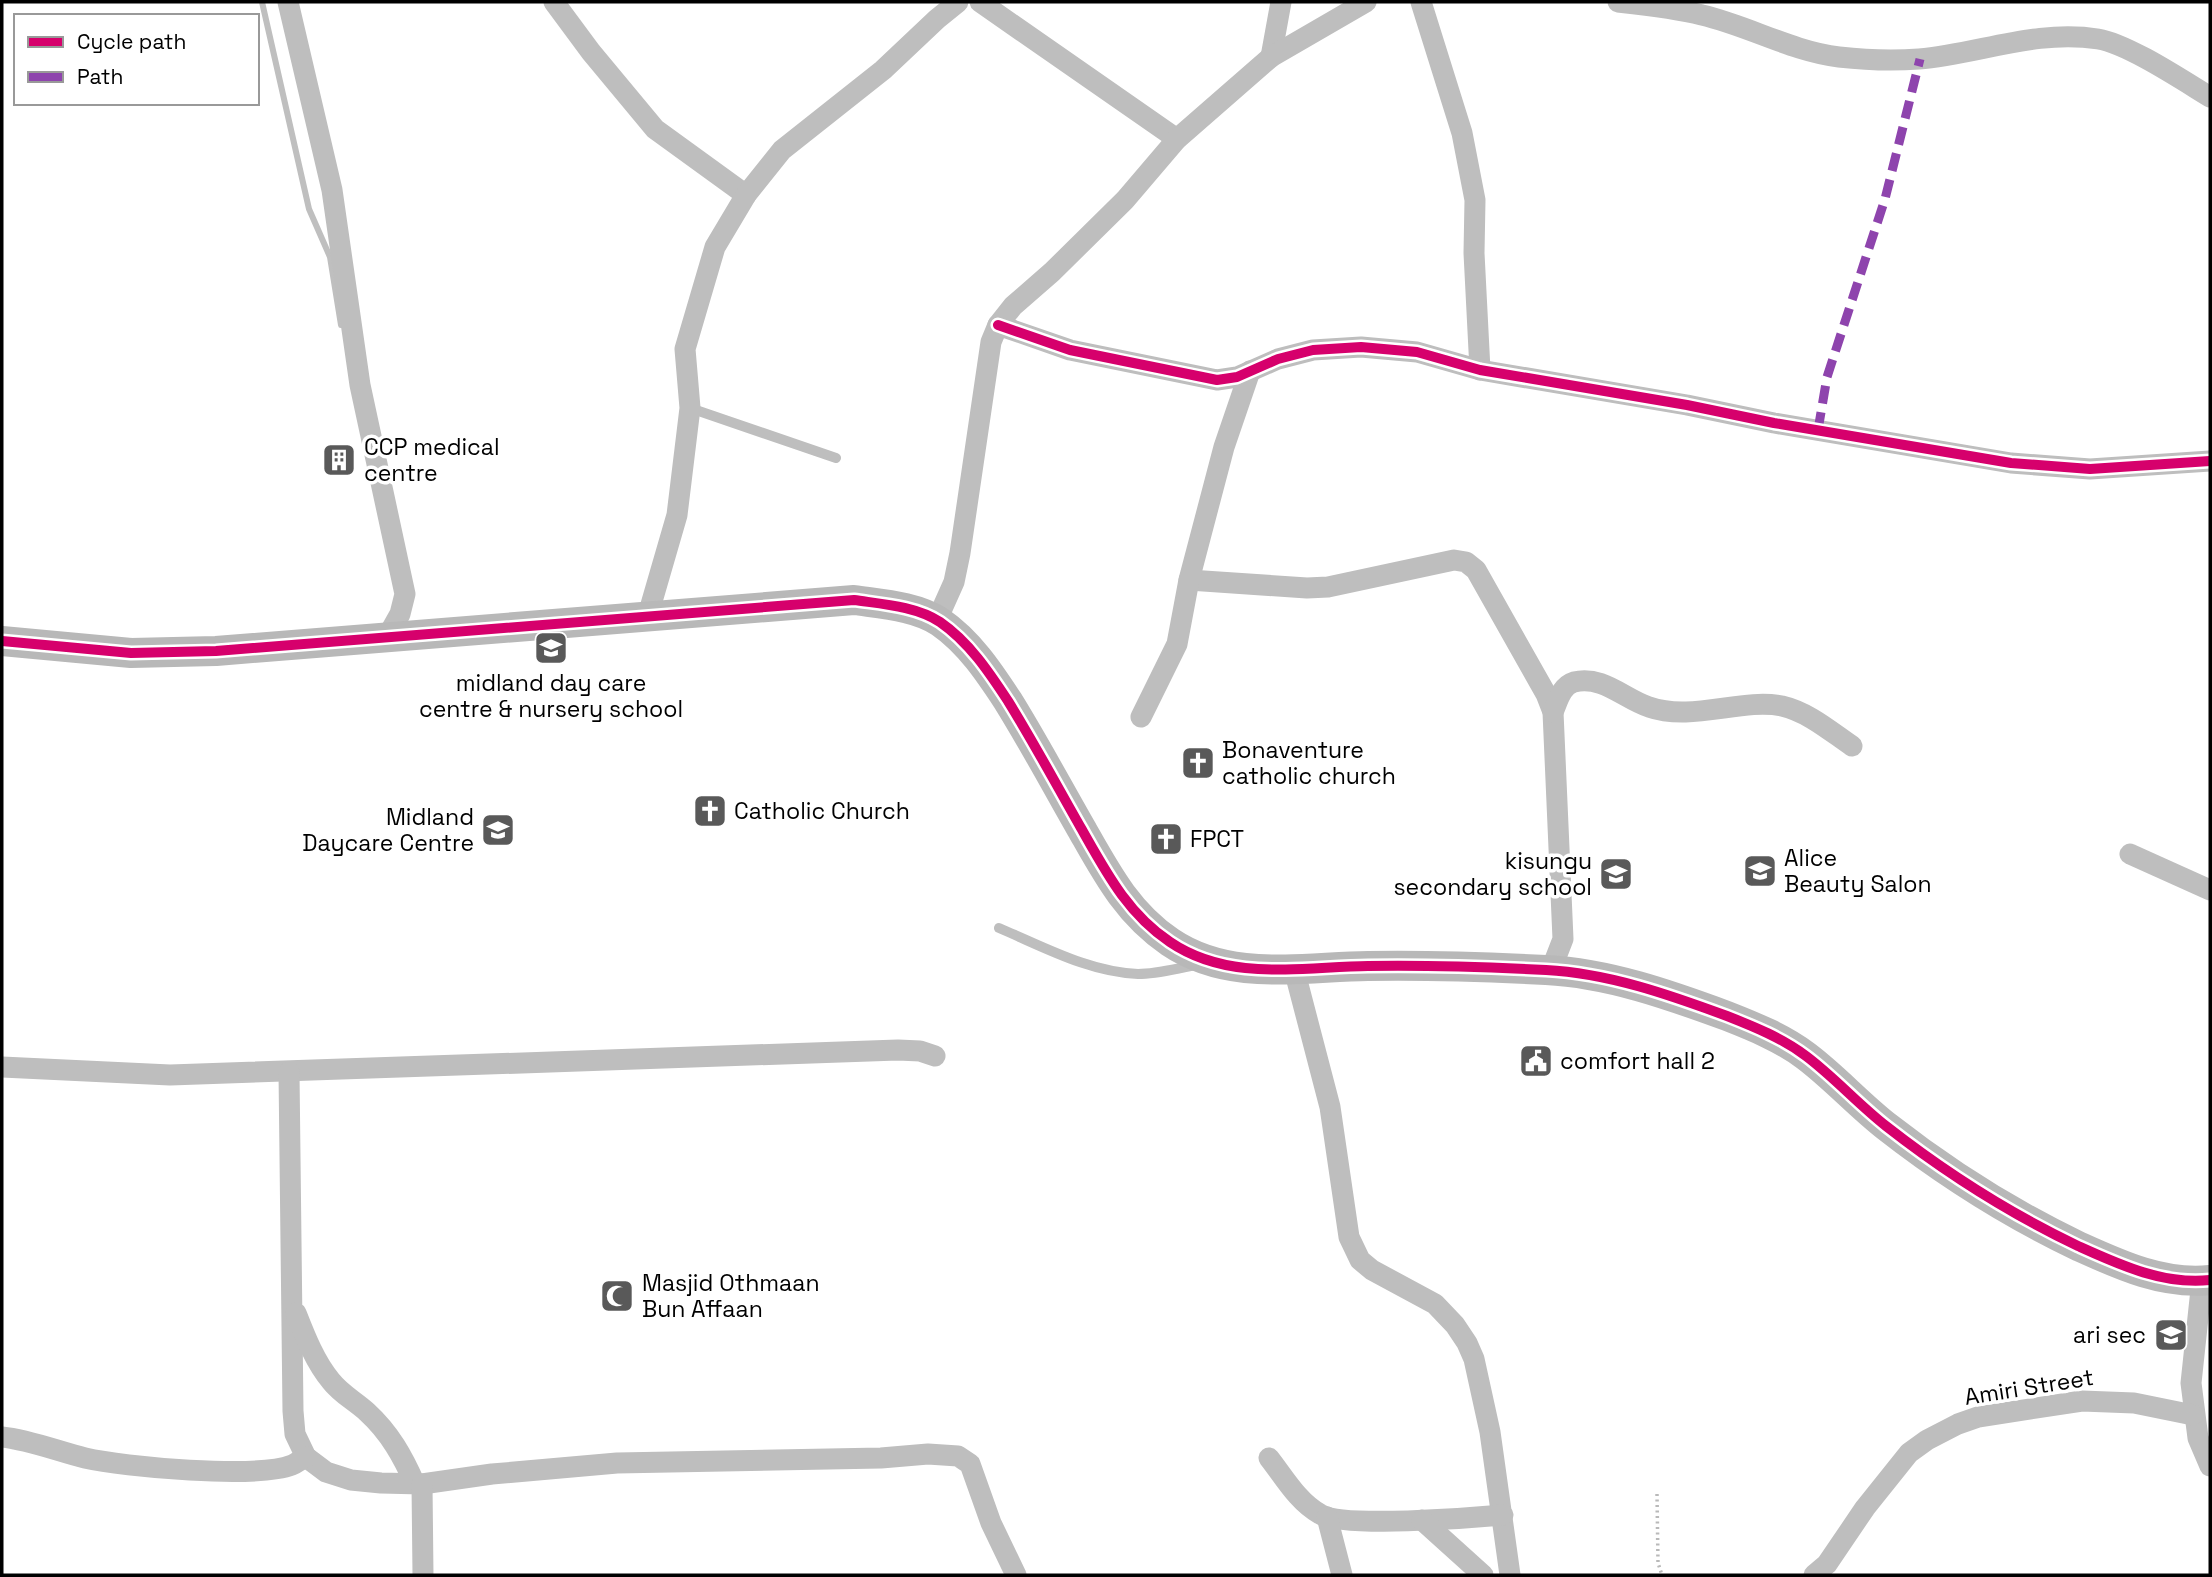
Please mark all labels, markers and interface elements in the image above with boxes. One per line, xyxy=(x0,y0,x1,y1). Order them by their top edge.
legend xyxy=(14,14,259,105)
text: Cycle path xyxy=(77,28,186,55)
text: Path xyxy=(77,63,123,90)
place label: CCP medical centre xyxy=(364,432,500,488)
building icon: CCP medical centre xyxy=(320,441,358,479)
school or university icon: midland day care centre & nursery school xyxy=(532,629,570,667)
place label: midland day care centre & nursery school xyxy=(419,668,683,724)
place label: Bonaventure catholic church xyxy=(1222,735,1396,791)
church icon: Bonaventure catholic church xyxy=(1179,744,1217,782)
church icon: Catholic Church xyxy=(691,792,729,830)
place label: Catholic Church xyxy=(734,796,910,826)
place label: Midland Daycare Centre xyxy=(302,802,474,858)
school or university icon: Midland Daycare Centre xyxy=(479,811,517,849)
church icon: FPCT xyxy=(1147,820,1185,858)
place label: FPCT xyxy=(1190,824,1244,854)
place label: Alice Beauty Salon xyxy=(1784,843,1932,899)
place label: kisungu secondary school xyxy=(1393,846,1592,902)
school or university icon: Alice Beauty Salon xyxy=(1741,852,1779,890)
school or university icon: kisungu secondary school xyxy=(1597,855,1635,893)
public building icon: comfort hall 2 xyxy=(1517,1042,1555,1080)
place label: comfort hall 2 xyxy=(1560,1046,1715,1076)
place label: Masjid Othmaan Bun Affaan xyxy=(642,1268,820,1324)
mosque icon: Masjid Othmaan Bun Affaan xyxy=(598,1277,636,1315)
school or university icon: ari sec xyxy=(2152,1316,2190,1354)
place label: ari sec xyxy=(2073,1320,2146,1350)
street label: Amiri Street xyxy=(1962,1362,2096,1412)

